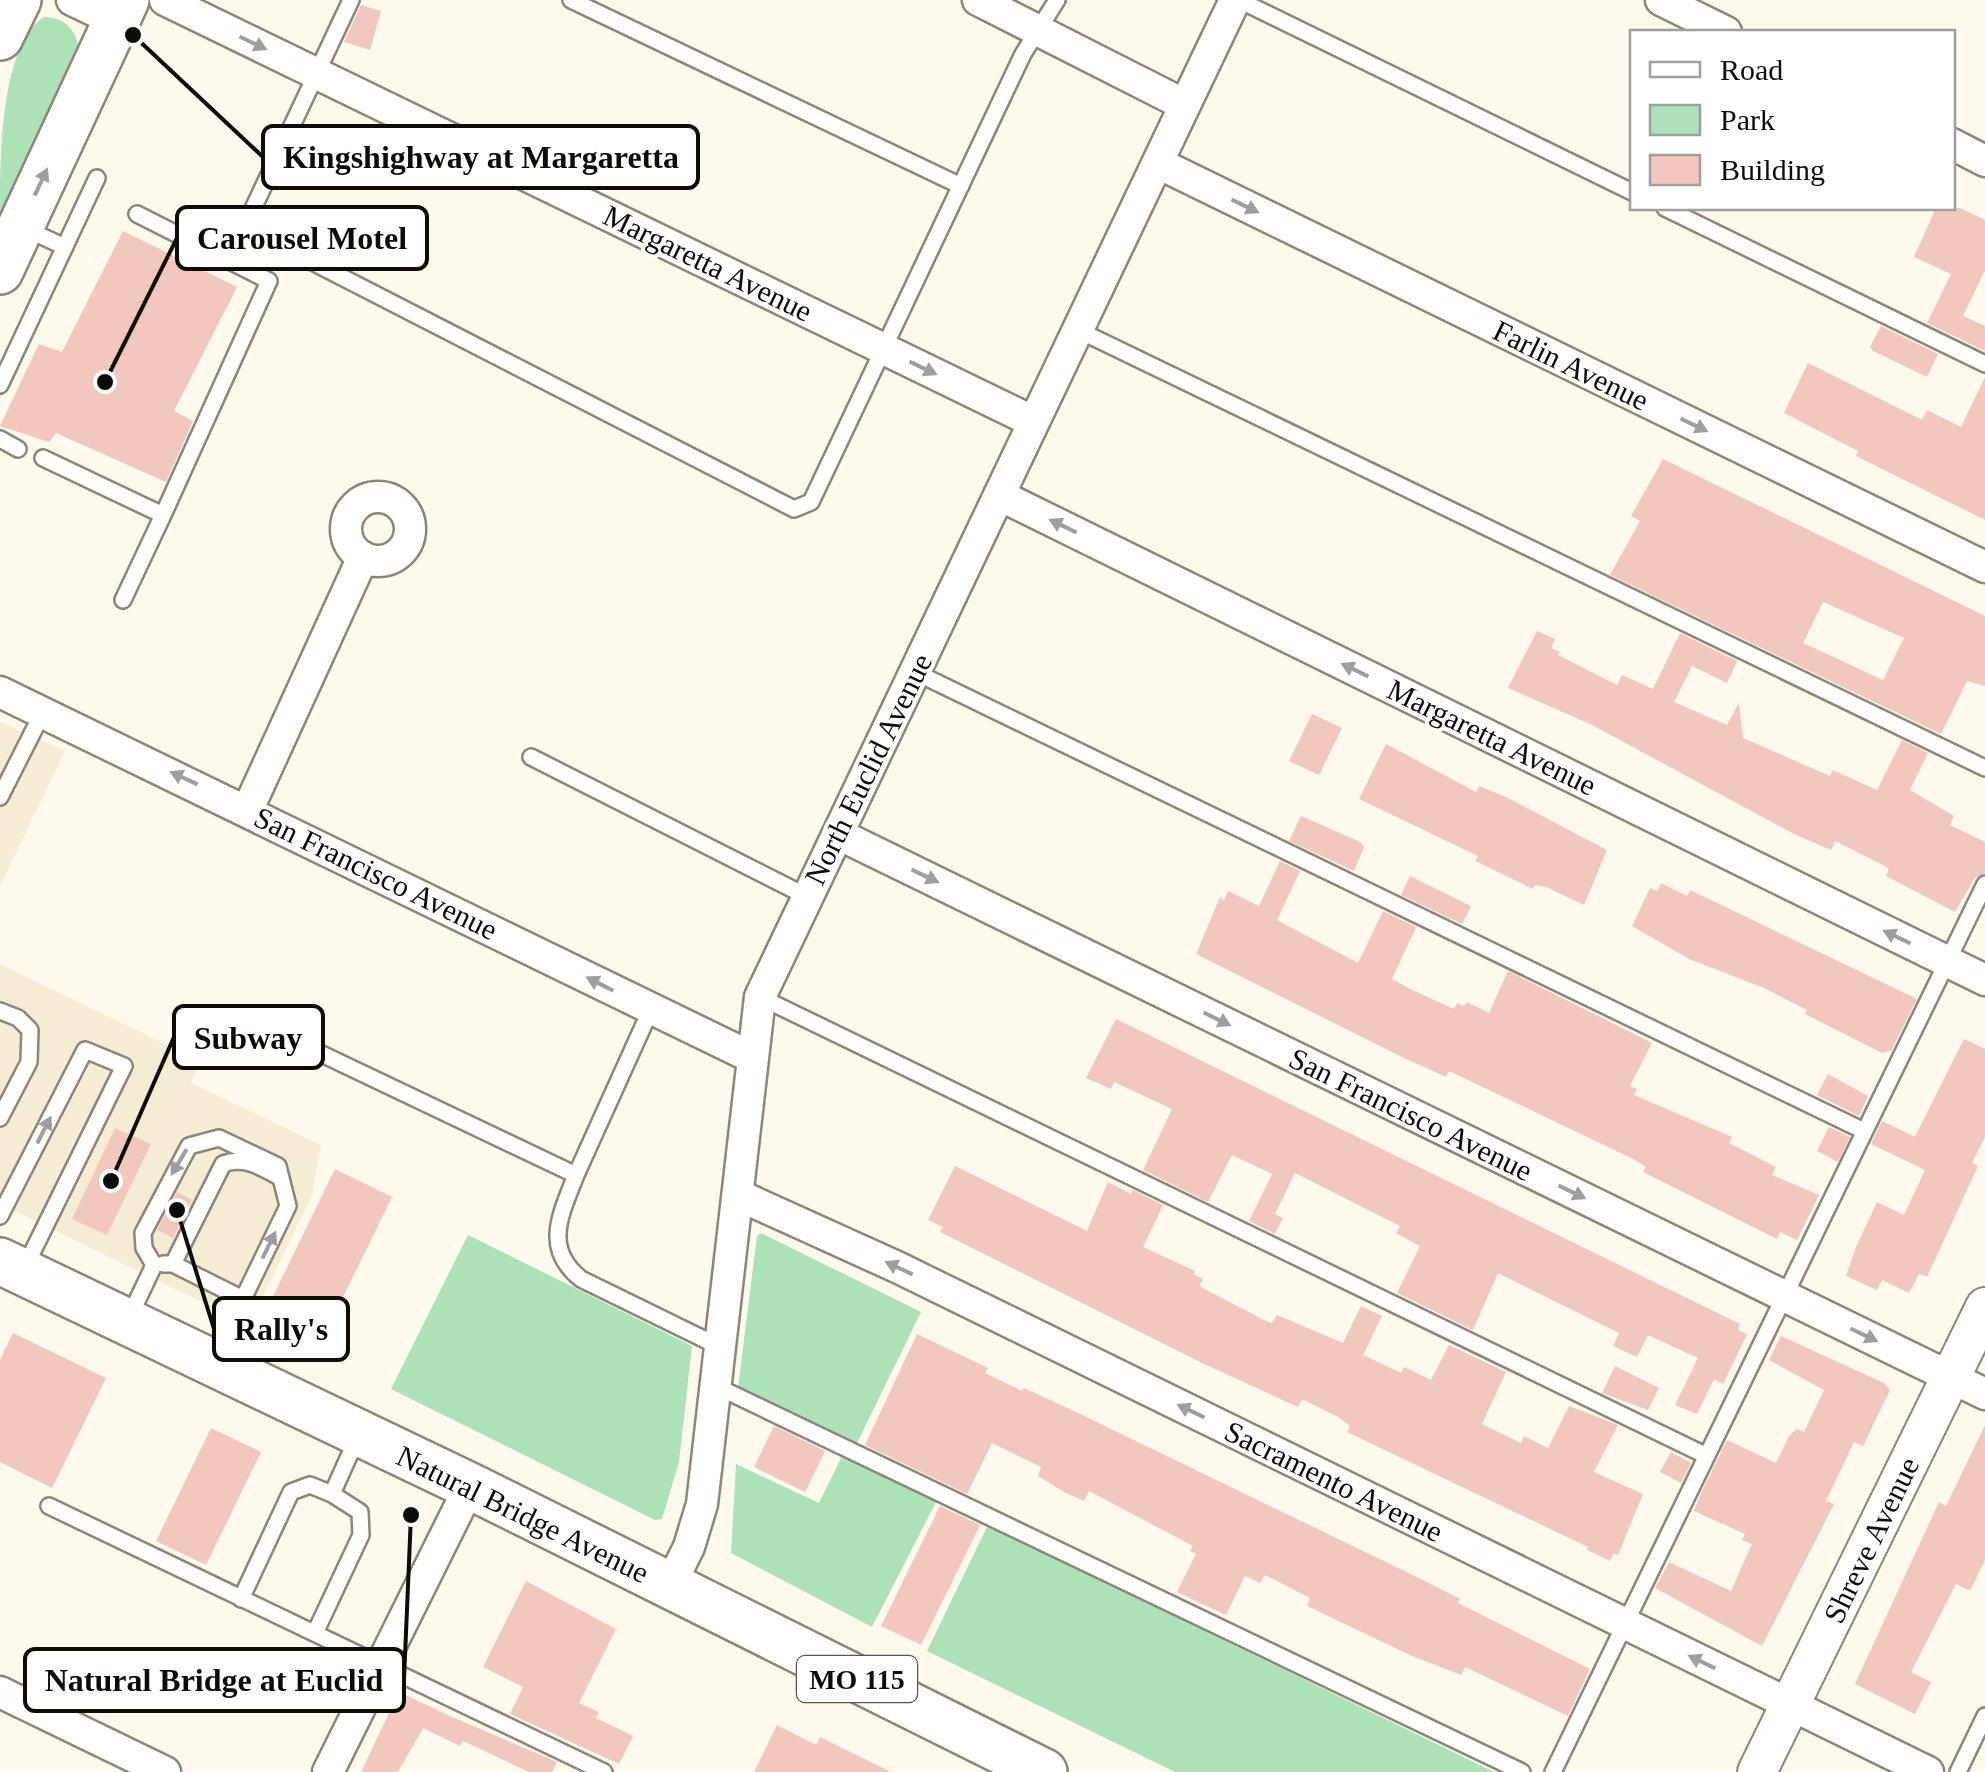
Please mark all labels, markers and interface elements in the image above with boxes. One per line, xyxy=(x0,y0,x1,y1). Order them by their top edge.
legend xyxy=(1630,30,1955,210)
one-way arrow xyxy=(239,34,268,51)
text: Road xyxy=(1720,53,1783,86)
text: Park xyxy=(1720,103,1775,136)
callout: Kingshighway at Margaretta xyxy=(263,126,698,188)
text: Kingshighway at Margaretta xyxy=(283,139,679,175)
text: Building xyxy=(1720,153,1825,186)
one-way arrow xyxy=(33,168,50,197)
one-way arrow xyxy=(1231,197,1260,214)
street label: Margaretta Avenue xyxy=(598,198,818,328)
callout: Carousel Motel xyxy=(177,207,427,269)
text: Carousel Motel xyxy=(197,220,407,256)
street label: Farlin Avenue xyxy=(1488,313,1654,417)
one-way arrow xyxy=(909,359,938,376)
one-way arrow xyxy=(1680,416,1709,433)
one-way arrow xyxy=(1048,518,1077,535)
street label: North Euclid Avenue xyxy=(798,648,938,890)
one-way arrow xyxy=(1340,662,1369,679)
street label: Margaretta Avenue xyxy=(1382,672,1602,802)
one-way arrow xyxy=(169,770,198,787)
street label: San Francisco Avenue xyxy=(249,800,503,946)
one-way arrow xyxy=(911,868,940,885)
one-way arrow xyxy=(1883,929,1912,946)
one-way arrow xyxy=(586,976,615,993)
callout: Subway xyxy=(174,1006,323,1068)
one-way arrow xyxy=(1203,1010,1232,1027)
text: Subway xyxy=(194,1020,302,1056)
street label: San Francisco Avenue xyxy=(1284,1041,1538,1187)
one-way arrow xyxy=(35,1115,52,1144)
one-way arrow xyxy=(171,1148,189,1176)
one-way arrow xyxy=(1558,1184,1587,1201)
one-way arrow xyxy=(260,1230,277,1259)
one-way arrow xyxy=(884,1259,913,1276)
callout: Rally's xyxy=(214,1298,348,1360)
text: Rally's xyxy=(234,1311,328,1347)
one-way arrow xyxy=(1850,1326,1879,1343)
one-way arrow xyxy=(1176,1402,1205,1419)
street label: Sacramento Avenue xyxy=(1220,1414,1448,1548)
street label: Natural Bridge Avenue xyxy=(392,1439,654,1589)
street label: Shreve Avenue xyxy=(1817,1452,1925,1628)
callout: Natural Bridge at Euclid xyxy=(25,1649,404,1711)
one-way arrow xyxy=(1688,1654,1717,1671)
road number: MO 115 xyxy=(797,1656,917,1702)
text: Natural Bridge at Euclid xyxy=(45,1662,384,1698)

